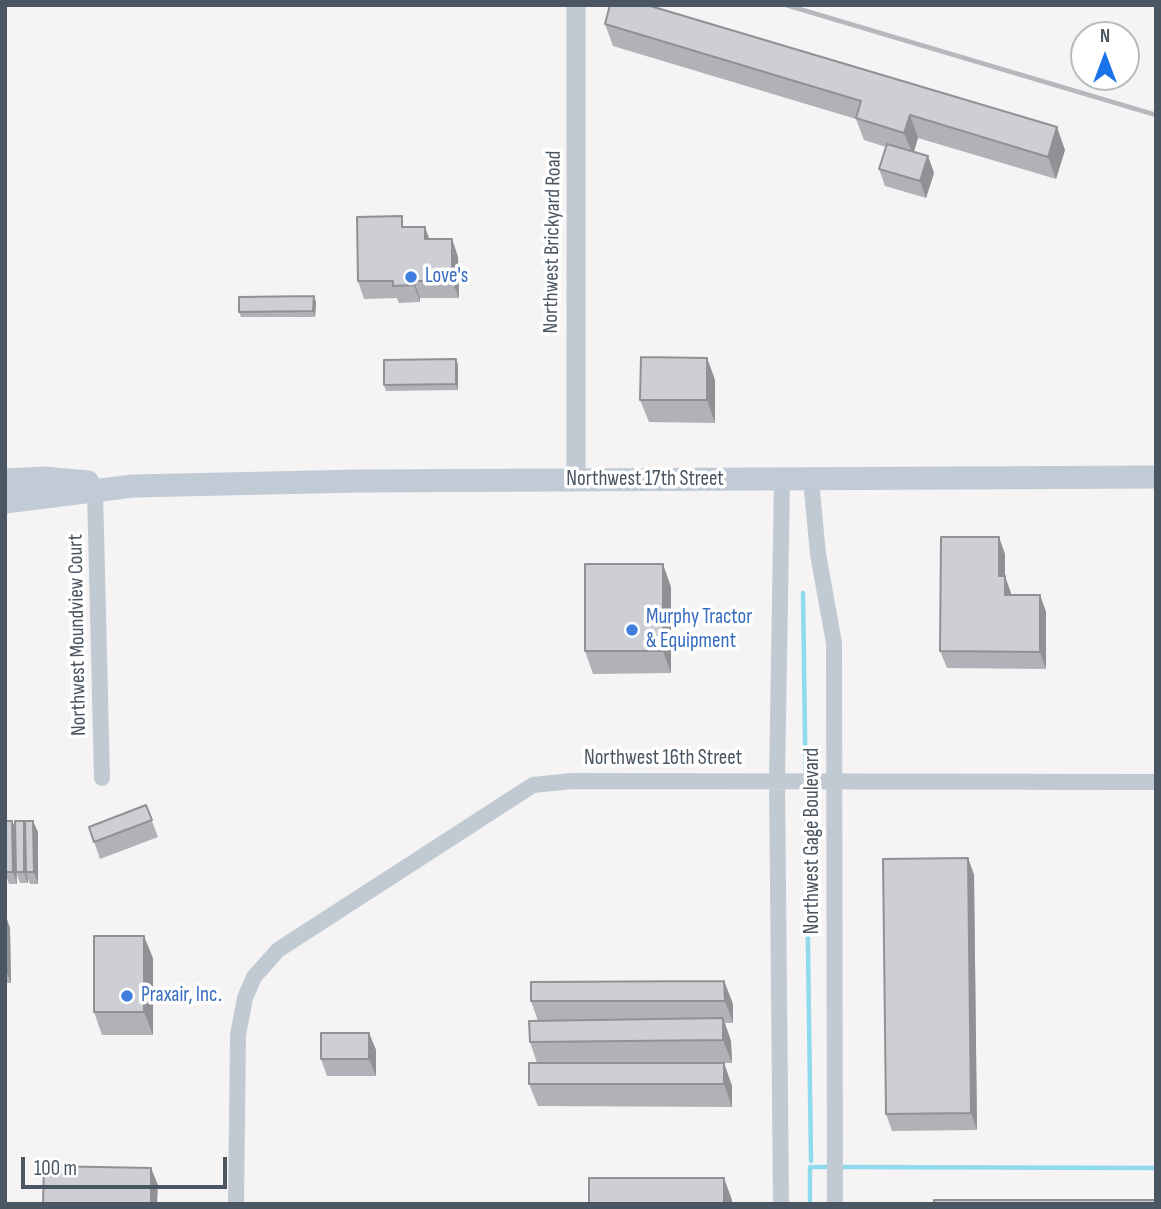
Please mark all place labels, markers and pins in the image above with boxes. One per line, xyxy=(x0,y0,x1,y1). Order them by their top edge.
place label: Love's xyxy=(425,264,468,290)
marker: Love's xyxy=(403,269,419,285)
place label: Murphy Tractor & Equipment xyxy=(646,605,752,655)
marker: Murphy Tractor & Equipment xyxy=(624,622,640,638)
place label: Praxair, Inc. xyxy=(141,983,222,1009)
marker: Praxair, Inc. xyxy=(119,988,135,1004)

